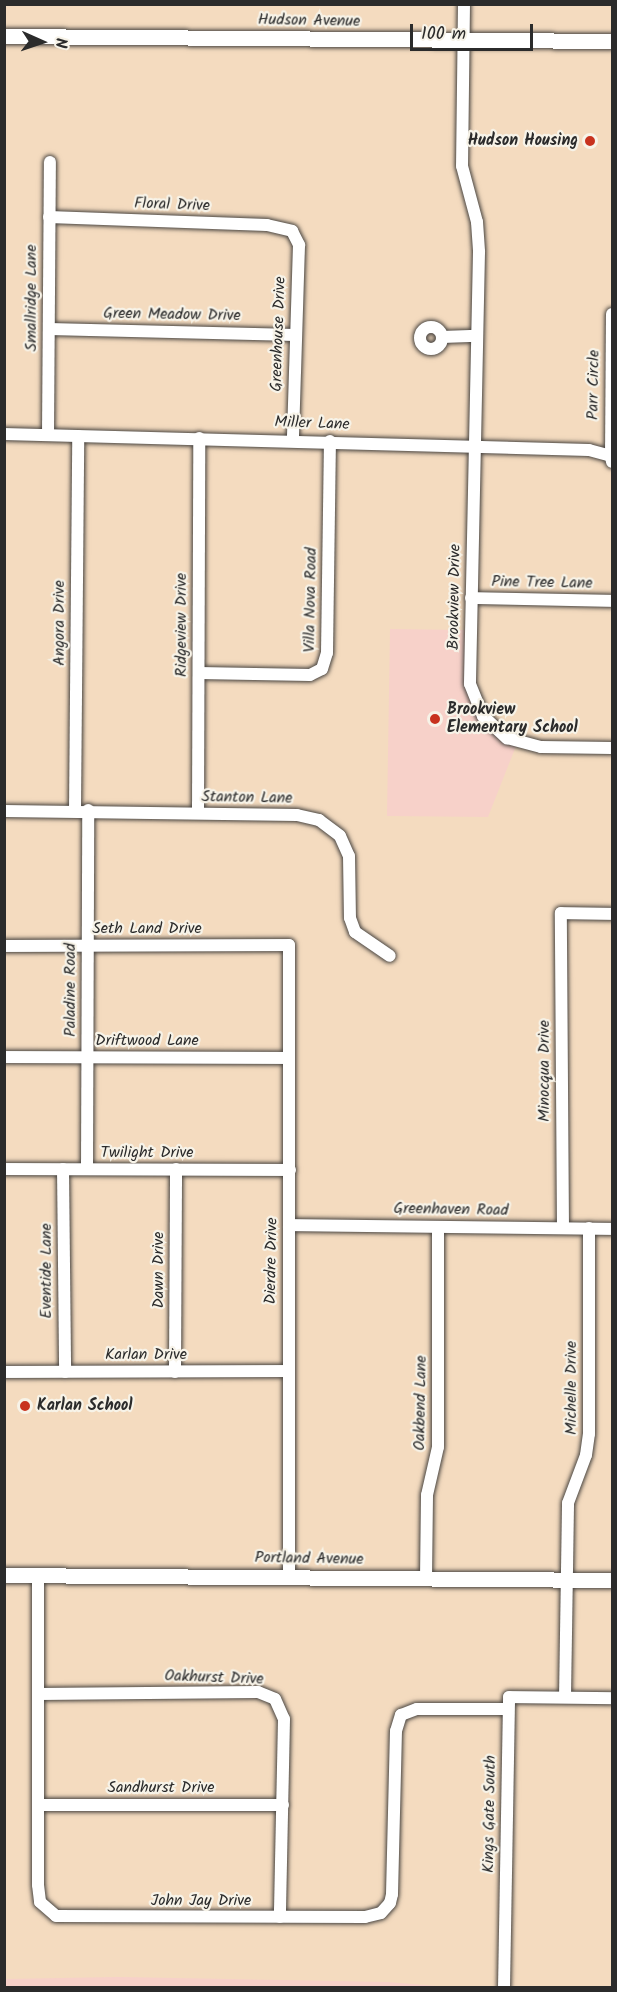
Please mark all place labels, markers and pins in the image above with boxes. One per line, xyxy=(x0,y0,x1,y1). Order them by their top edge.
place label: Hudson Housing xyxy=(468,131,578,151)
marker: Hudson Housing xyxy=(583,134,597,148)
place label: Brookview Elementary School xyxy=(447,700,578,738)
marker: Brookview Elementary School xyxy=(428,712,442,726)
place label: Karlan School xyxy=(37,1396,133,1416)
marker: Karlan School xyxy=(18,1399,32,1413)

